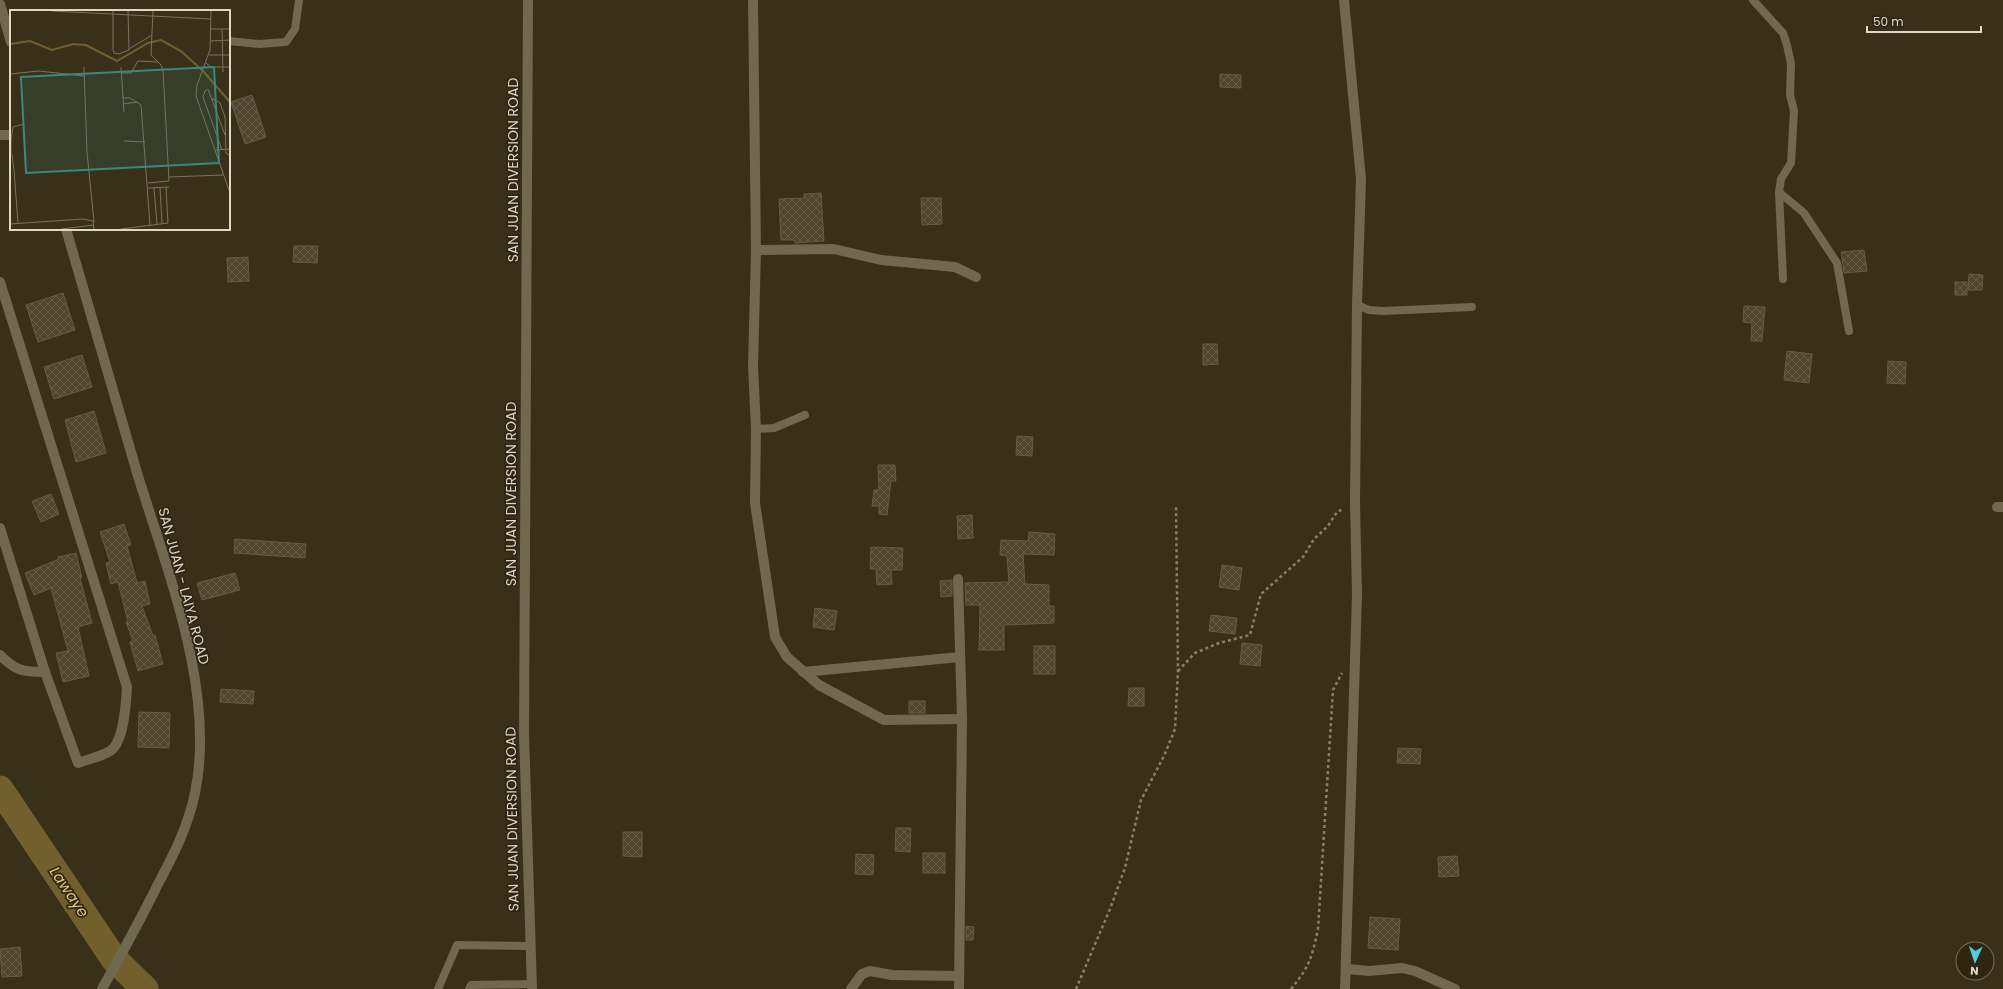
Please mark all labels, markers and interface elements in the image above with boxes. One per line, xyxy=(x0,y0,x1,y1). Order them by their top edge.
scale bar xyxy=(1867,8,1981,34)
inset map xyxy=(10,10,230,230)
text: 50 m xyxy=(1873,13,1904,30)
street label: SAN JUAN DIVERSION ROAD xyxy=(503,78,523,262)
street label: SAN JUAN DIVERSION ROAD xyxy=(501,402,521,586)
street label: SAN JUAN - LAIYA ROAD xyxy=(153,505,215,667)
street label: SAN JUAN DIVERSION ROAD xyxy=(500,726,524,912)
water label: Lawaye xyxy=(45,862,94,921)
north arrow xyxy=(1955,941,1995,981)
text: N xyxy=(1970,963,1979,979)

